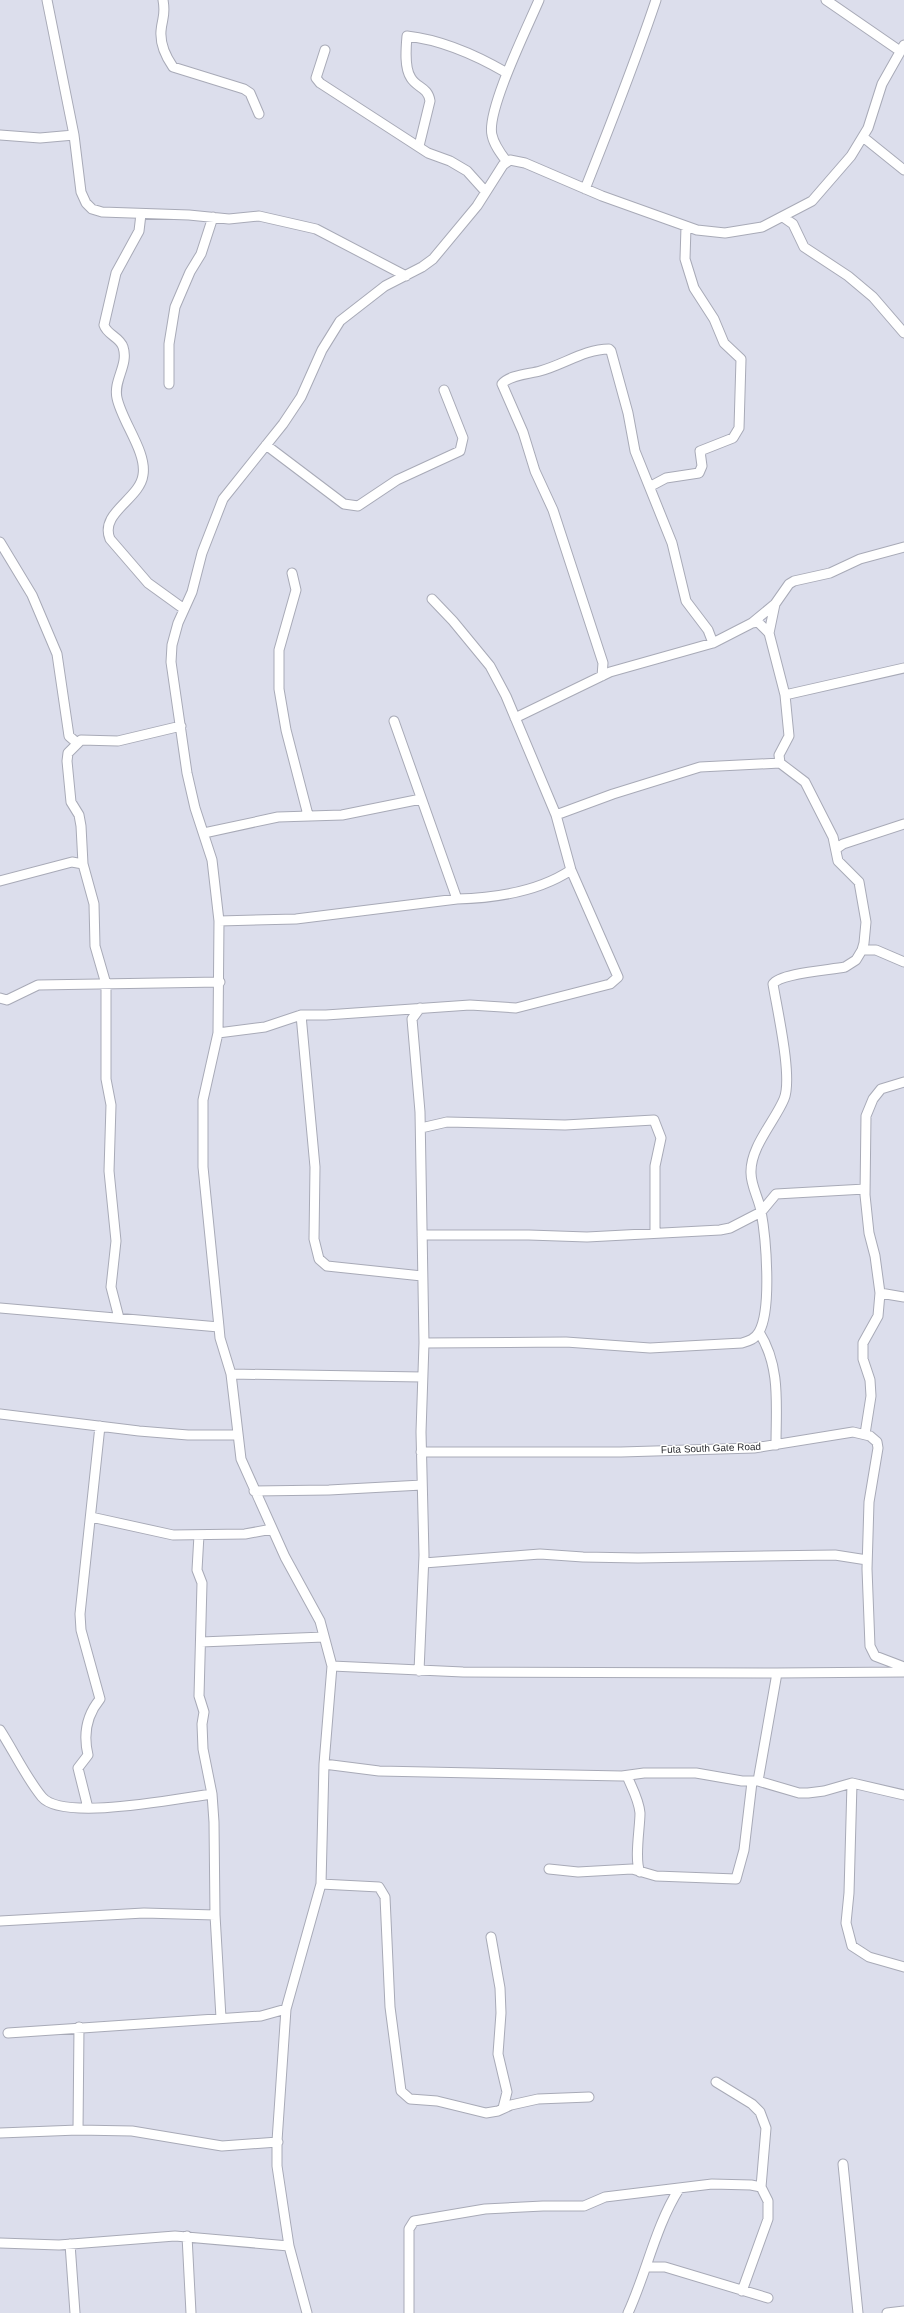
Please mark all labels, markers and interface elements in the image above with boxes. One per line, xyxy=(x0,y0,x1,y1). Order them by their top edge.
street label: Futa South Gate Road xyxy=(661,1441,761,1455)

